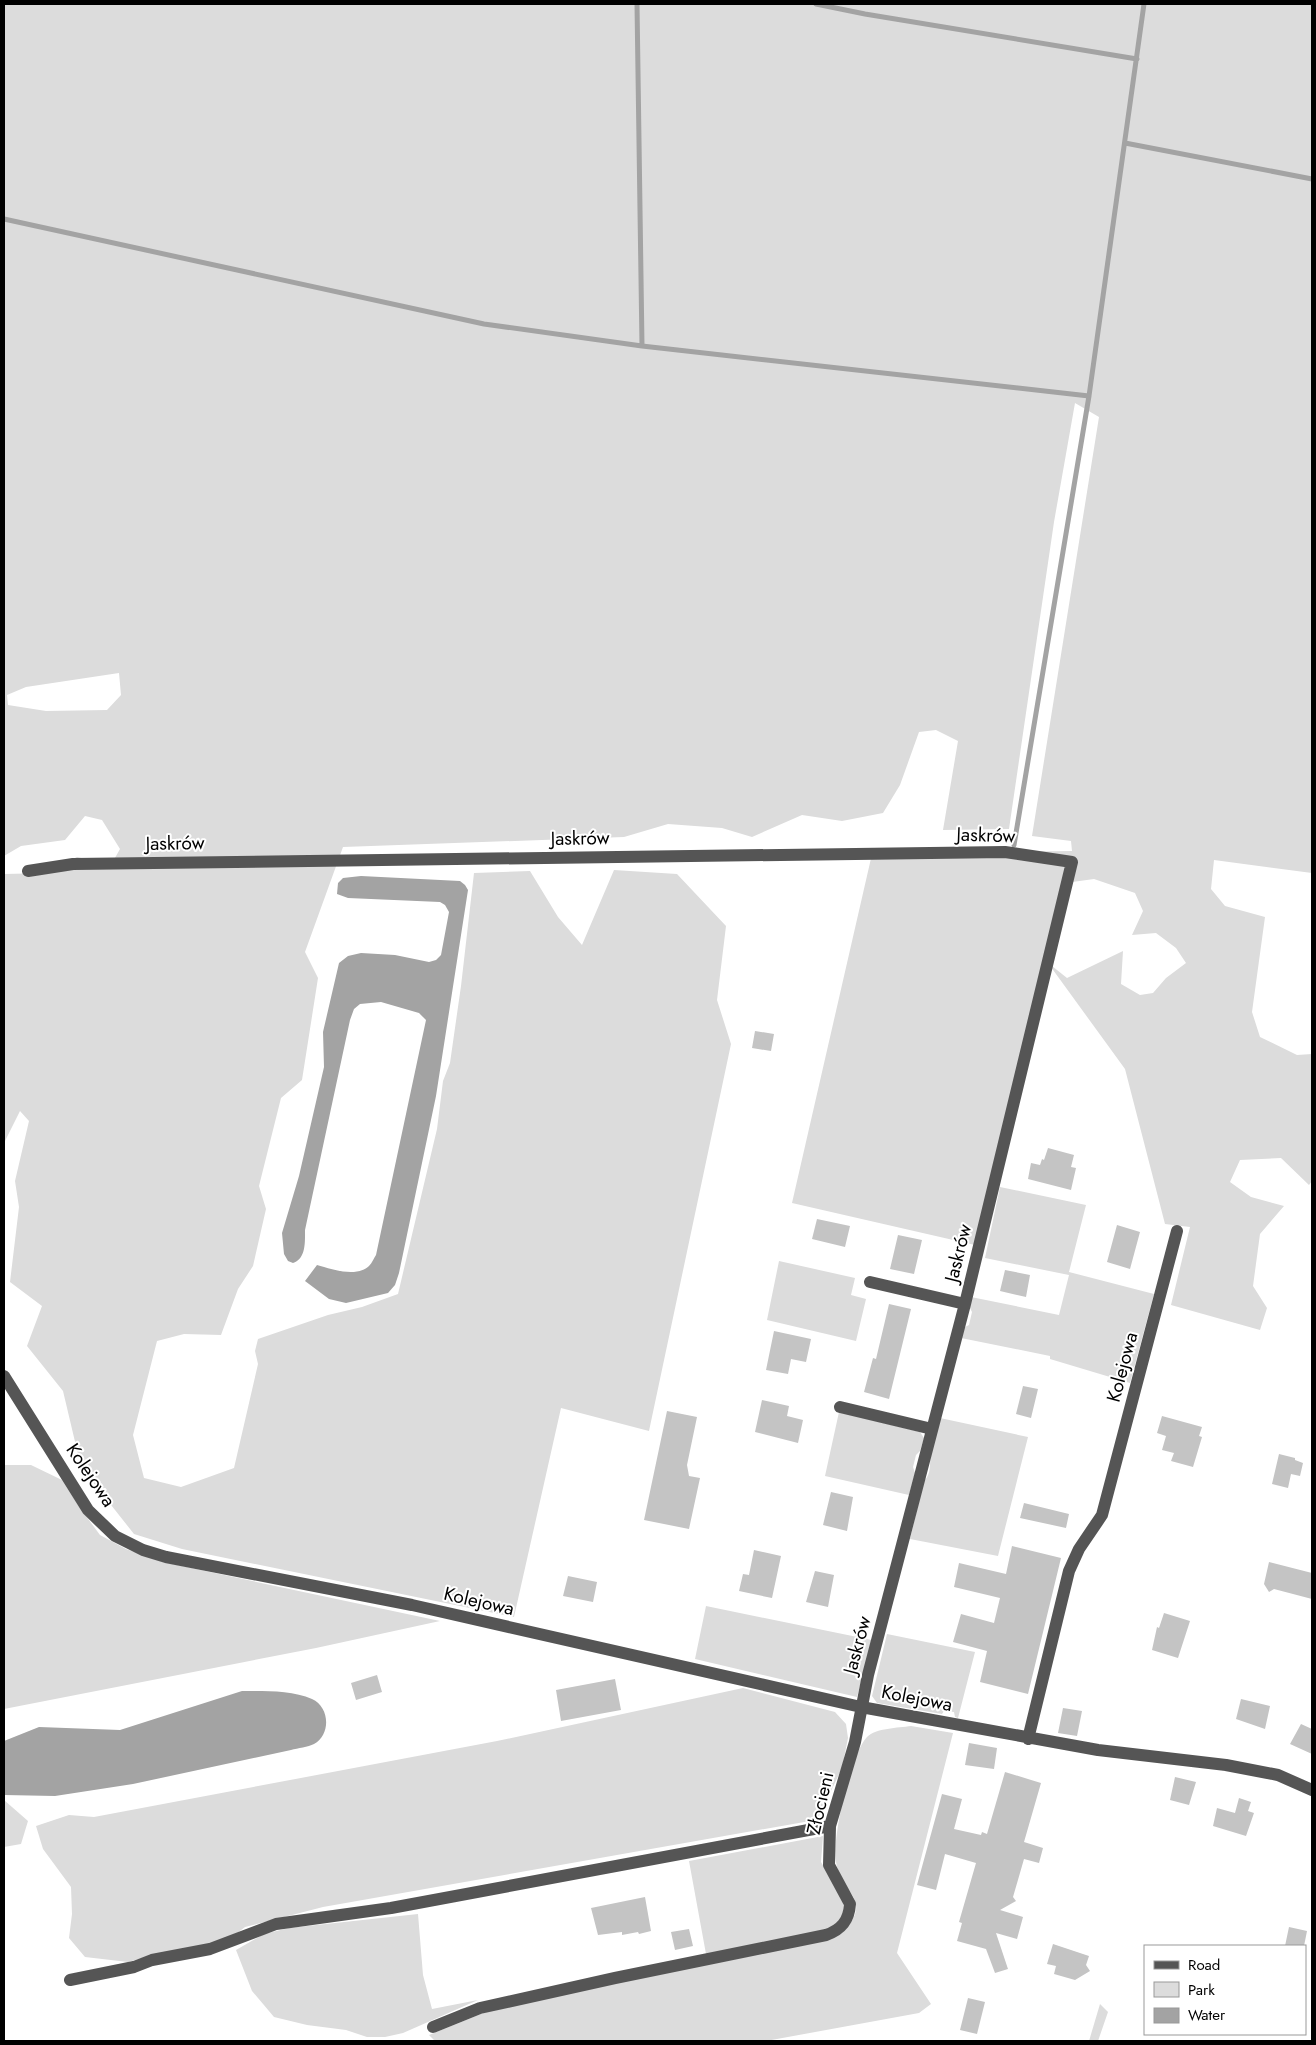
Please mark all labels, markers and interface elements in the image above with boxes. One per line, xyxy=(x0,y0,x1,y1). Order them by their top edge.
street label: Jaskrów xyxy=(953,820,1016,850)
street label: Jaskrów xyxy=(547,824,610,852)
street label: Jaskrów xyxy=(142,829,205,857)
street label: Jaskrów xyxy=(937,1221,978,1288)
street label: Kolejowa xyxy=(1100,1329,1144,1405)
street label: Kolejowa xyxy=(60,1438,122,1512)
street label: Kolejowa xyxy=(441,1580,517,1622)
street label: Jaskrów xyxy=(836,1613,878,1680)
street label: Kolejowa xyxy=(879,1678,955,1718)
street label: Złocieni xyxy=(800,1769,840,1837)
legend xyxy=(1144,1945,1306,2035)
text: Road xyxy=(1188,1954,1220,1976)
text: Park xyxy=(1188,1979,1215,2001)
text: Water xyxy=(1188,2004,1226,2026)

